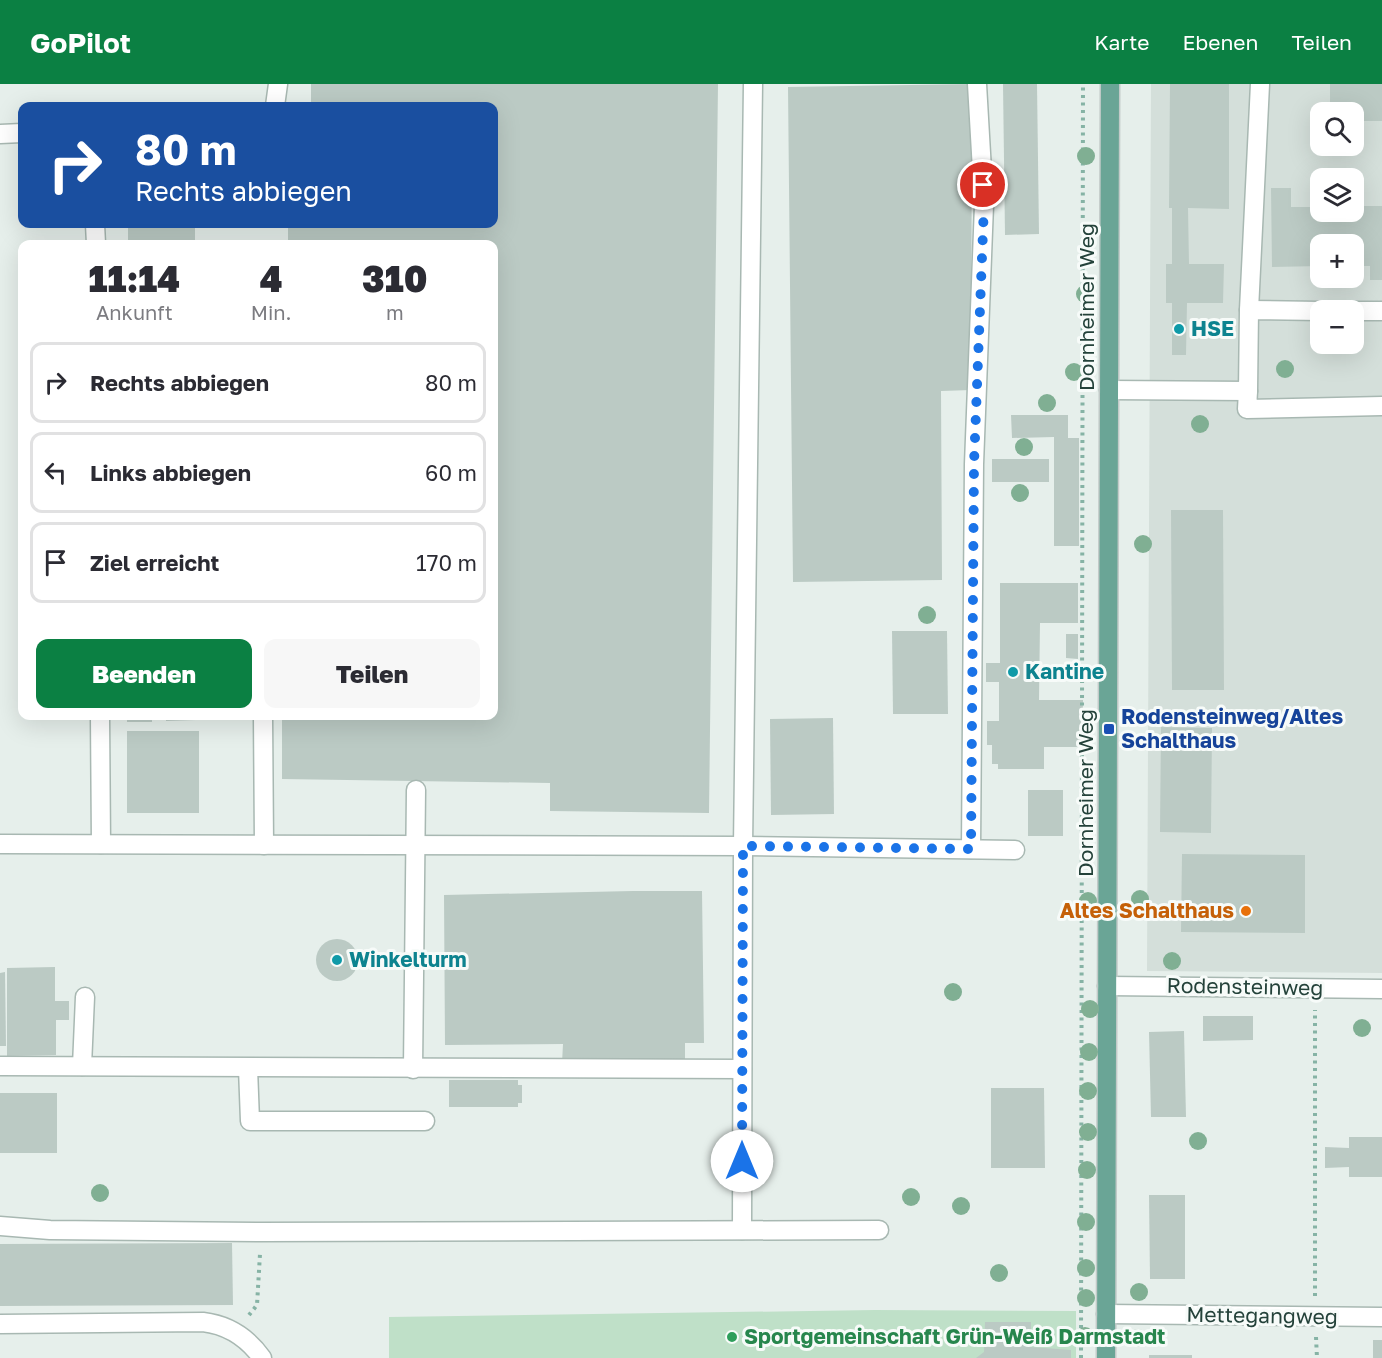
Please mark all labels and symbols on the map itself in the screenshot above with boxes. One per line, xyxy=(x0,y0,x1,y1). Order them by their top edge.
pin xyxy=(957,159,1008,210)
street label: Dornheimer Weg xyxy=(1073,223,1099,391)
place label: HSE xyxy=(1191,315,1234,341)
marker: HSE xyxy=(1172,322,1186,336)
place label: Kantine xyxy=(1025,658,1104,684)
marker: Kantine xyxy=(1006,665,1020,679)
place label: Rodensteinweg/Altes Schalthaus xyxy=(1121,703,1343,753)
street label: Dornheimer Weg xyxy=(1072,709,1098,877)
marker: Rodensteinweg/Altes Schalthaus xyxy=(1102,722,1116,736)
place label: Altes Schalthaus xyxy=(1060,897,1234,923)
marker: Altes Schalthaus xyxy=(1239,904,1253,918)
place label: Winkelturm xyxy=(349,946,467,972)
marker: Winkelturm xyxy=(330,953,344,967)
street label: Rodensteinweg xyxy=(1166,972,1324,1000)
position arrow xyxy=(710,1129,774,1193)
street label: Mettegangweg xyxy=(1186,1301,1338,1329)
place label: Sportgemeinschaft Grün-Weiß Darmstadt xyxy=(744,1323,1166,1349)
marker: Sportgemeinschaft Grün-Weiß Darmstadt xyxy=(725,1330,739,1344)

